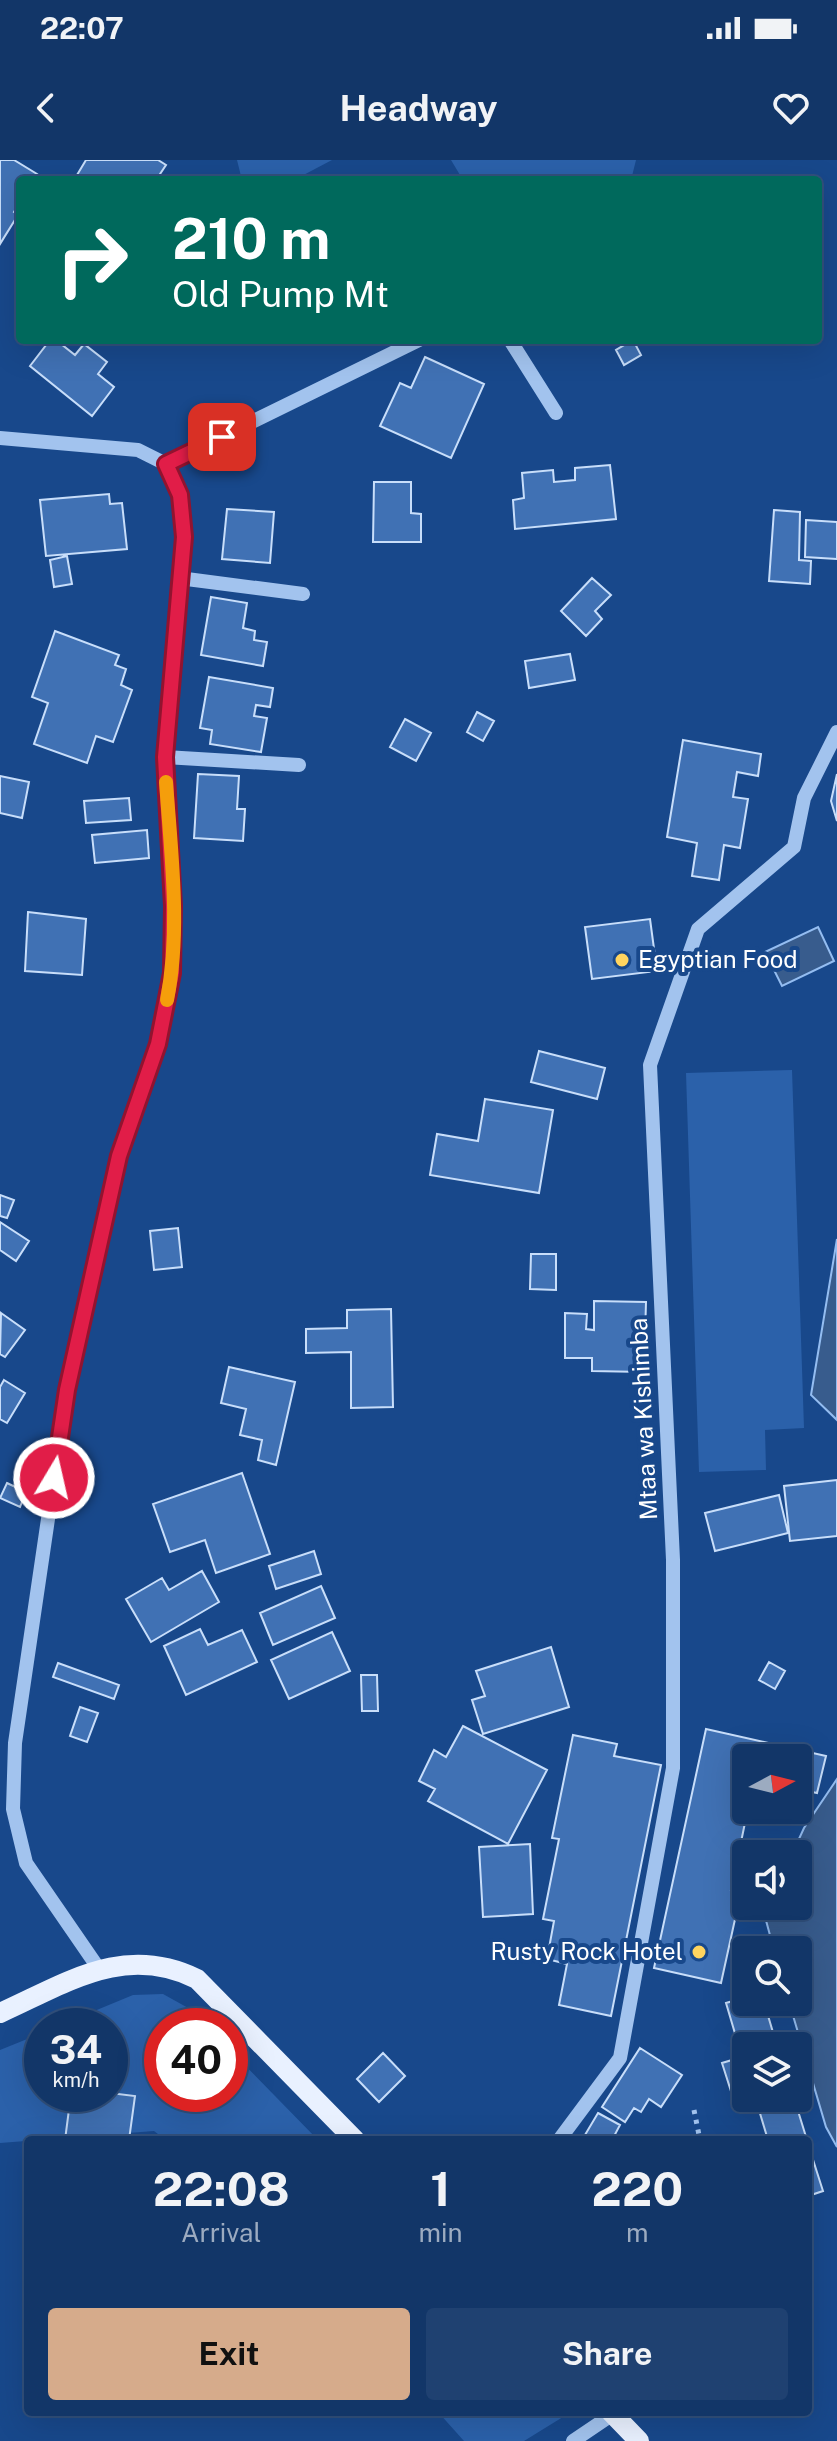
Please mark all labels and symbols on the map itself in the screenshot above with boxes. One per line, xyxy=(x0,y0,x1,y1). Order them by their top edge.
pin xyxy=(188,403,256,471)
place label: Egyptian Food xyxy=(638,945,798,973)
marker: Egyptian Food xyxy=(613,951,631,969)
street label: Mtaa wa Kishimba xyxy=(624,1317,662,1521)
position arrow xyxy=(12,1436,96,1520)
north arrow xyxy=(732,1744,812,1824)
place label: Rusty Rock Hotel xyxy=(491,1937,683,1965)
marker: Rusty Rock Hotel xyxy=(690,1943,708,1961)
speed limit sign: 40 xyxy=(144,2008,248,2112)

